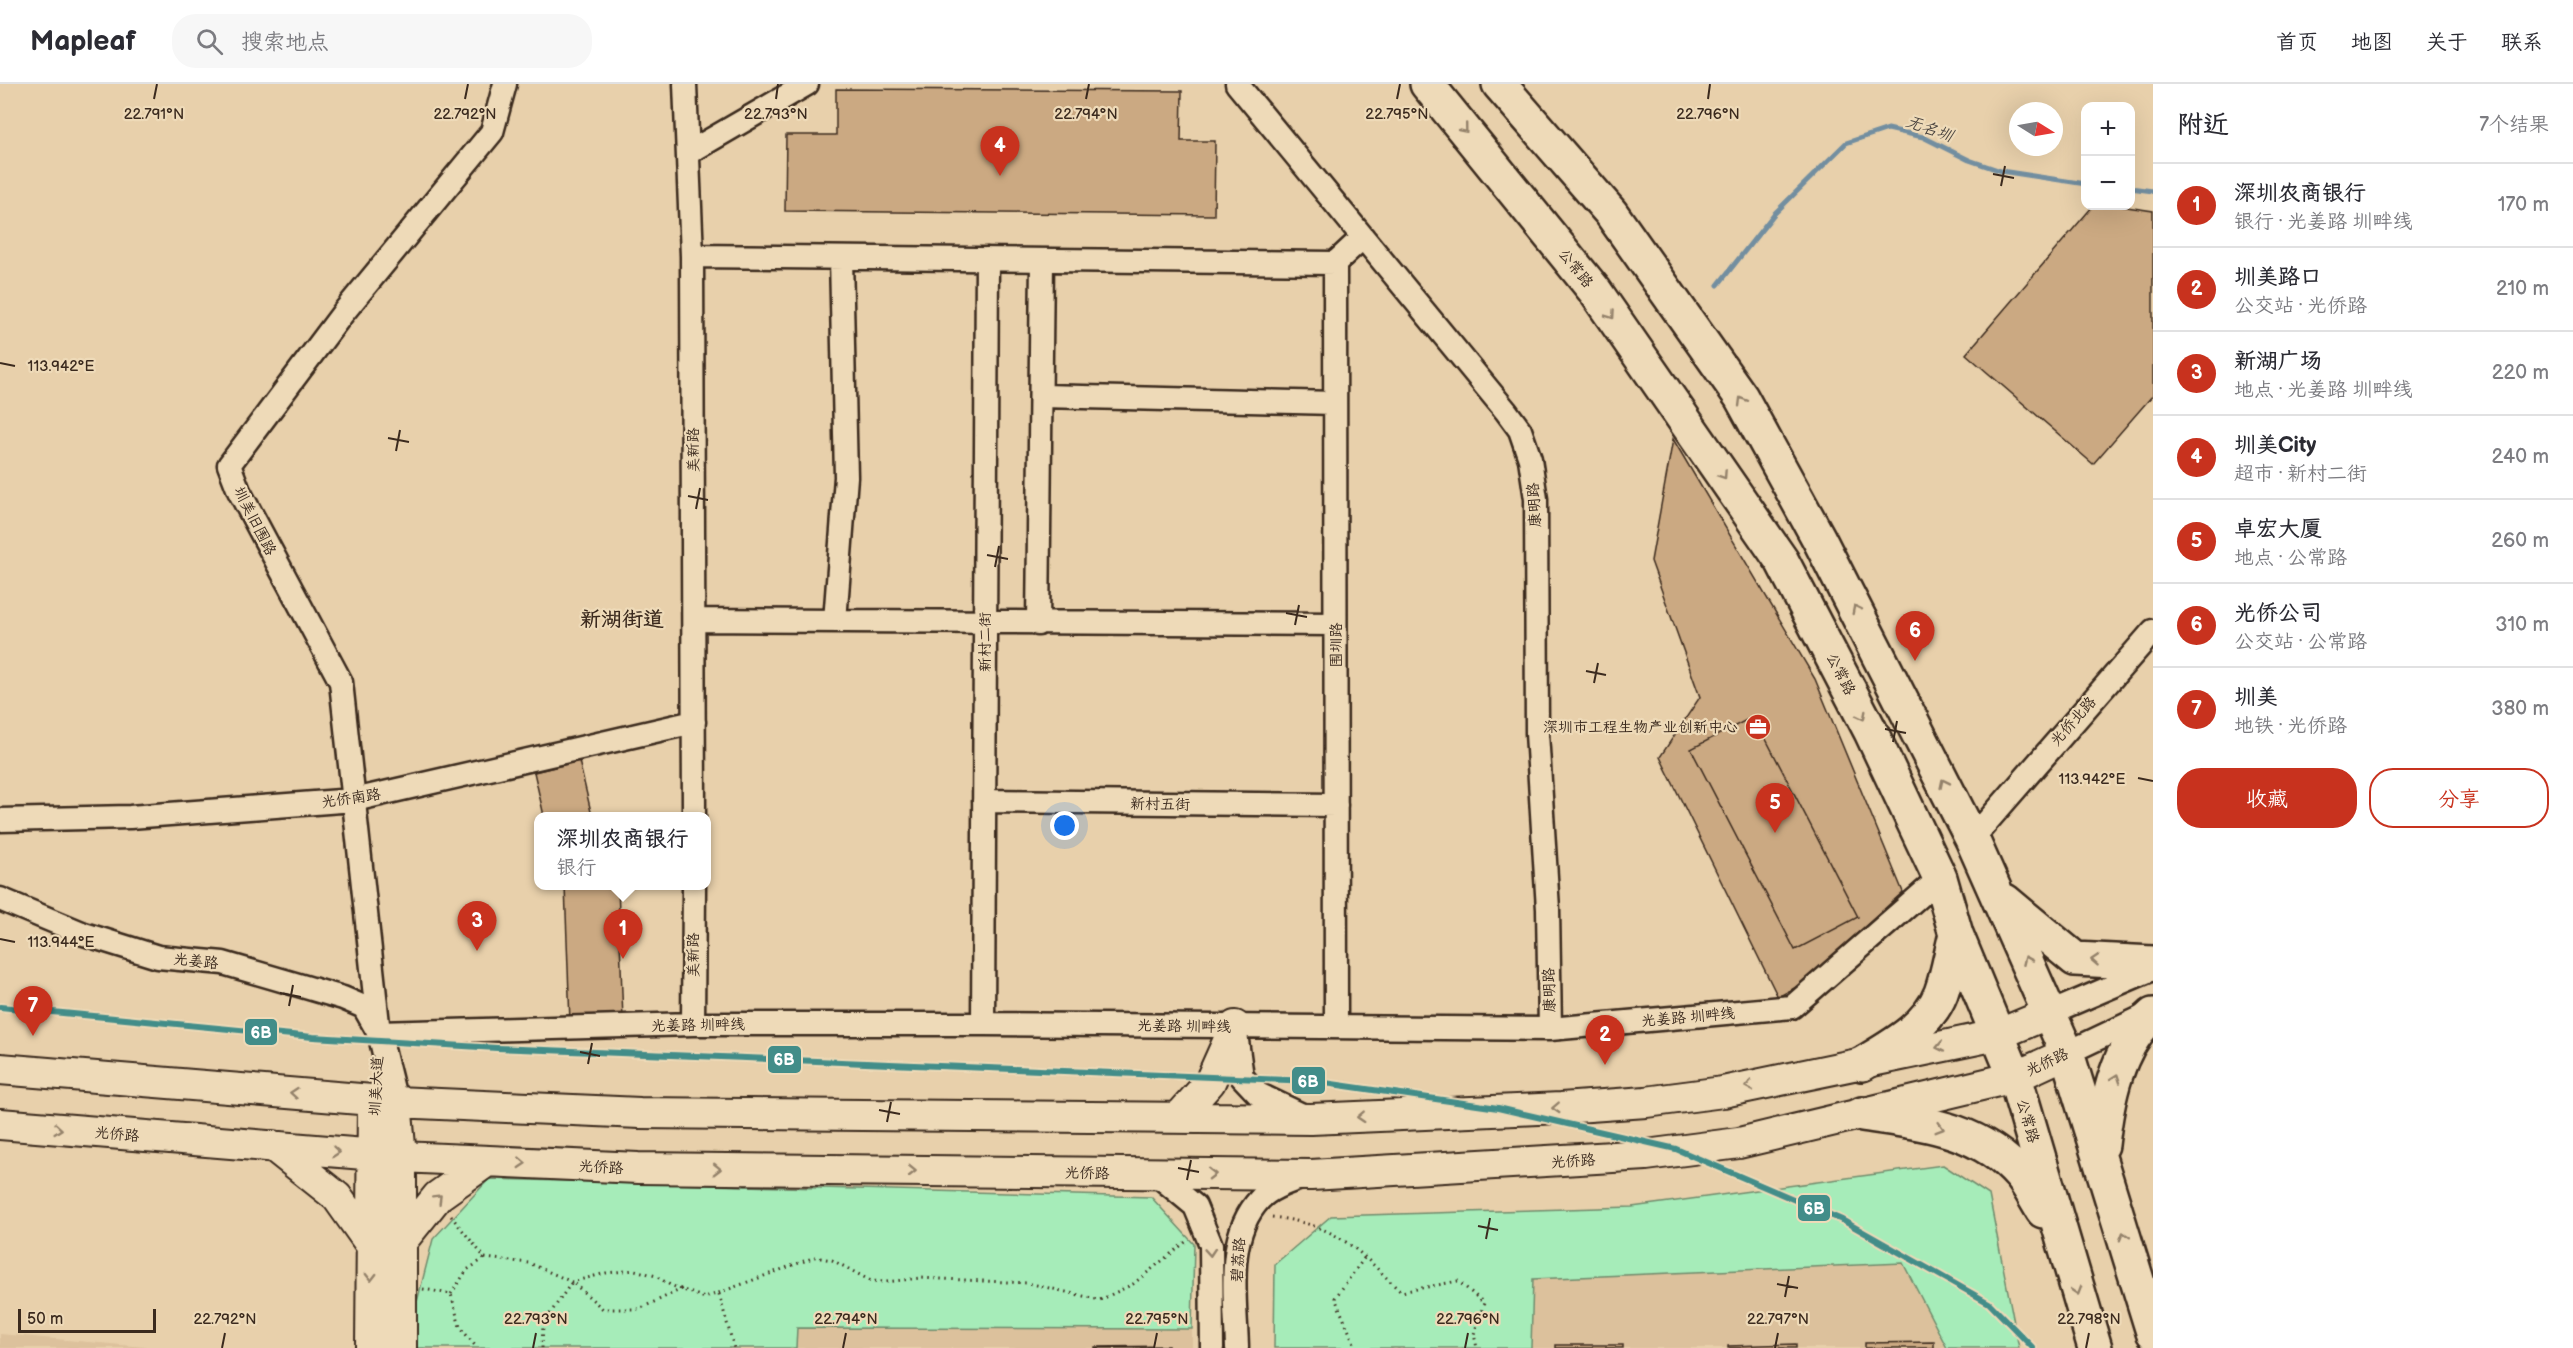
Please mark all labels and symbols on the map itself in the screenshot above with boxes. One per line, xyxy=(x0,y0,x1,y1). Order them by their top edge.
north arrow xyxy=(2009,102,2063,156)
text: 22.791°N xyxy=(124,105,184,124)
text: 22.792°N xyxy=(433,105,497,124)
text: 22.793°N xyxy=(744,105,808,124)
text: 22.794°N xyxy=(1054,105,1118,124)
text: 22.795°N xyxy=(1365,105,1429,124)
text: 22.796°N xyxy=(1676,105,1740,124)
water label: 无名圳 xyxy=(1904,113,1957,147)
one-way arrow xyxy=(1456,123,1467,134)
pin: 4 xyxy=(980,126,1020,176)
street label: 公常路 xyxy=(1554,245,1597,292)
one-way arrow xyxy=(1604,308,1615,319)
text: 113.942°E xyxy=(28,357,94,376)
one-way arrow xyxy=(1738,397,1750,407)
street label: 美新路 xyxy=(684,427,703,473)
one-way arrow xyxy=(1716,468,1727,479)
street label: 康明路 xyxy=(1524,482,1545,528)
street label: 圳美旧围路 xyxy=(229,483,280,559)
one-way arrow xyxy=(1851,605,1863,616)
district label: 新湖街道 xyxy=(580,607,664,632)
street label: 新村二街 xyxy=(976,612,995,672)
pin: 6 xyxy=(1896,612,1934,661)
street label: 围圳路 xyxy=(1327,622,1346,668)
street label: 公常路 xyxy=(1822,650,1859,699)
street label: 光侨北路 xyxy=(2046,693,2101,750)
one-way arrow xyxy=(1855,709,1866,720)
office icon: 深圳市工程生物产业创新中心 xyxy=(1743,712,1773,742)
place label: 深圳市工程生物产业创新中心 xyxy=(1543,718,1738,737)
text: 113.942°E xyxy=(2059,770,2125,789)
one-way arrow xyxy=(1940,779,1951,789)
pin: 5 xyxy=(1756,784,1794,833)
street label: 光侨南路 xyxy=(320,785,382,812)
street label: 新村五街 xyxy=(1130,794,1190,815)
your location xyxy=(1050,811,1079,840)
pin: 3 xyxy=(458,902,496,951)
pin: 1 xyxy=(604,910,642,959)
street label: 美新路 xyxy=(684,932,703,978)
text: 113.944°E xyxy=(28,933,95,952)
street label: 光姜路 xyxy=(173,950,219,973)
one-way arrow xyxy=(2090,953,2099,966)
one-way arrow xyxy=(2022,955,2034,966)
street label: 康明路 xyxy=(1540,967,1559,1013)
pin: 7 xyxy=(14,986,52,1036)
street label: 光姜路 圳畔线 xyxy=(1640,1004,1736,1031)
street label: 光姜路 圳畔线 xyxy=(651,1015,745,1036)
street label: 光姜路 圳畔线 xyxy=(1137,1016,1231,1037)
pin: 2 xyxy=(1586,1016,1624,1065)
line badge: 6B xyxy=(244,1018,278,1046)
text: 6B xyxy=(251,1024,271,1043)
one-way arrow xyxy=(1935,1040,1945,1053)
street label: 光侨路 xyxy=(2023,1044,2072,1081)
line badge: 6B xyxy=(767,1045,802,1074)
text: 6B xyxy=(774,1051,794,1070)
street label: 圳美大道 xyxy=(365,1056,388,1116)
line badge: 6B xyxy=(1291,1066,1326,1095)
text: 6B xyxy=(1298,1073,1318,1092)
one-way arrow xyxy=(2108,1073,2121,1084)
one-way arrow xyxy=(1744,1079,1754,1092)
one-way arrow xyxy=(289,1087,298,1100)
street label: 公常路 xyxy=(2012,1097,2043,1145)
one-way arrow xyxy=(1551,1102,1560,1115)
one-way arrow xyxy=(1356,1111,1365,1124)
one-way arrow xyxy=(1934,1121,1945,1133)
one-way arrow xyxy=(54,1122,63,1135)
street label: 光侨路 xyxy=(94,1123,140,1146)
one-way arrow xyxy=(332,1145,341,1158)
street label: 光侨路 xyxy=(1550,1150,1596,1173)
one-way arrow xyxy=(518,1157,527,1170)
street label: 光侨路 xyxy=(578,1157,624,1178)
one-way arrow xyxy=(713,1163,722,1175)
street label: 光侨路 xyxy=(1064,1164,1110,1183)
one-way arrow xyxy=(908,1165,917,1177)
one-way arrow xyxy=(1208,1168,1217,1180)
one-way arrow xyxy=(431,1194,442,1205)
line badge: 6B xyxy=(1797,1194,1831,1222)
text: 6B xyxy=(1804,1200,1824,1219)
one-way arrow xyxy=(2119,1231,2131,1242)
street label: 碧荔路 xyxy=(1227,1237,1250,1283)
one-way arrow xyxy=(1204,1248,1217,1257)
one-way arrow xyxy=(365,1272,377,1281)
one-way arrow xyxy=(2070,1285,2082,1296)
scale bar xyxy=(18,1306,156,1334)
text: 22.792°N xyxy=(193,1310,257,1329)
text: 22.793°N xyxy=(504,1310,568,1329)
text: 22.794°N xyxy=(814,1310,878,1329)
text: 22.795°N xyxy=(1125,1310,1189,1329)
text: 22.796°N xyxy=(1436,1310,1500,1329)
text: 22.797°N xyxy=(1747,1310,1809,1329)
text: 22.798°N xyxy=(2057,1310,2121,1329)

